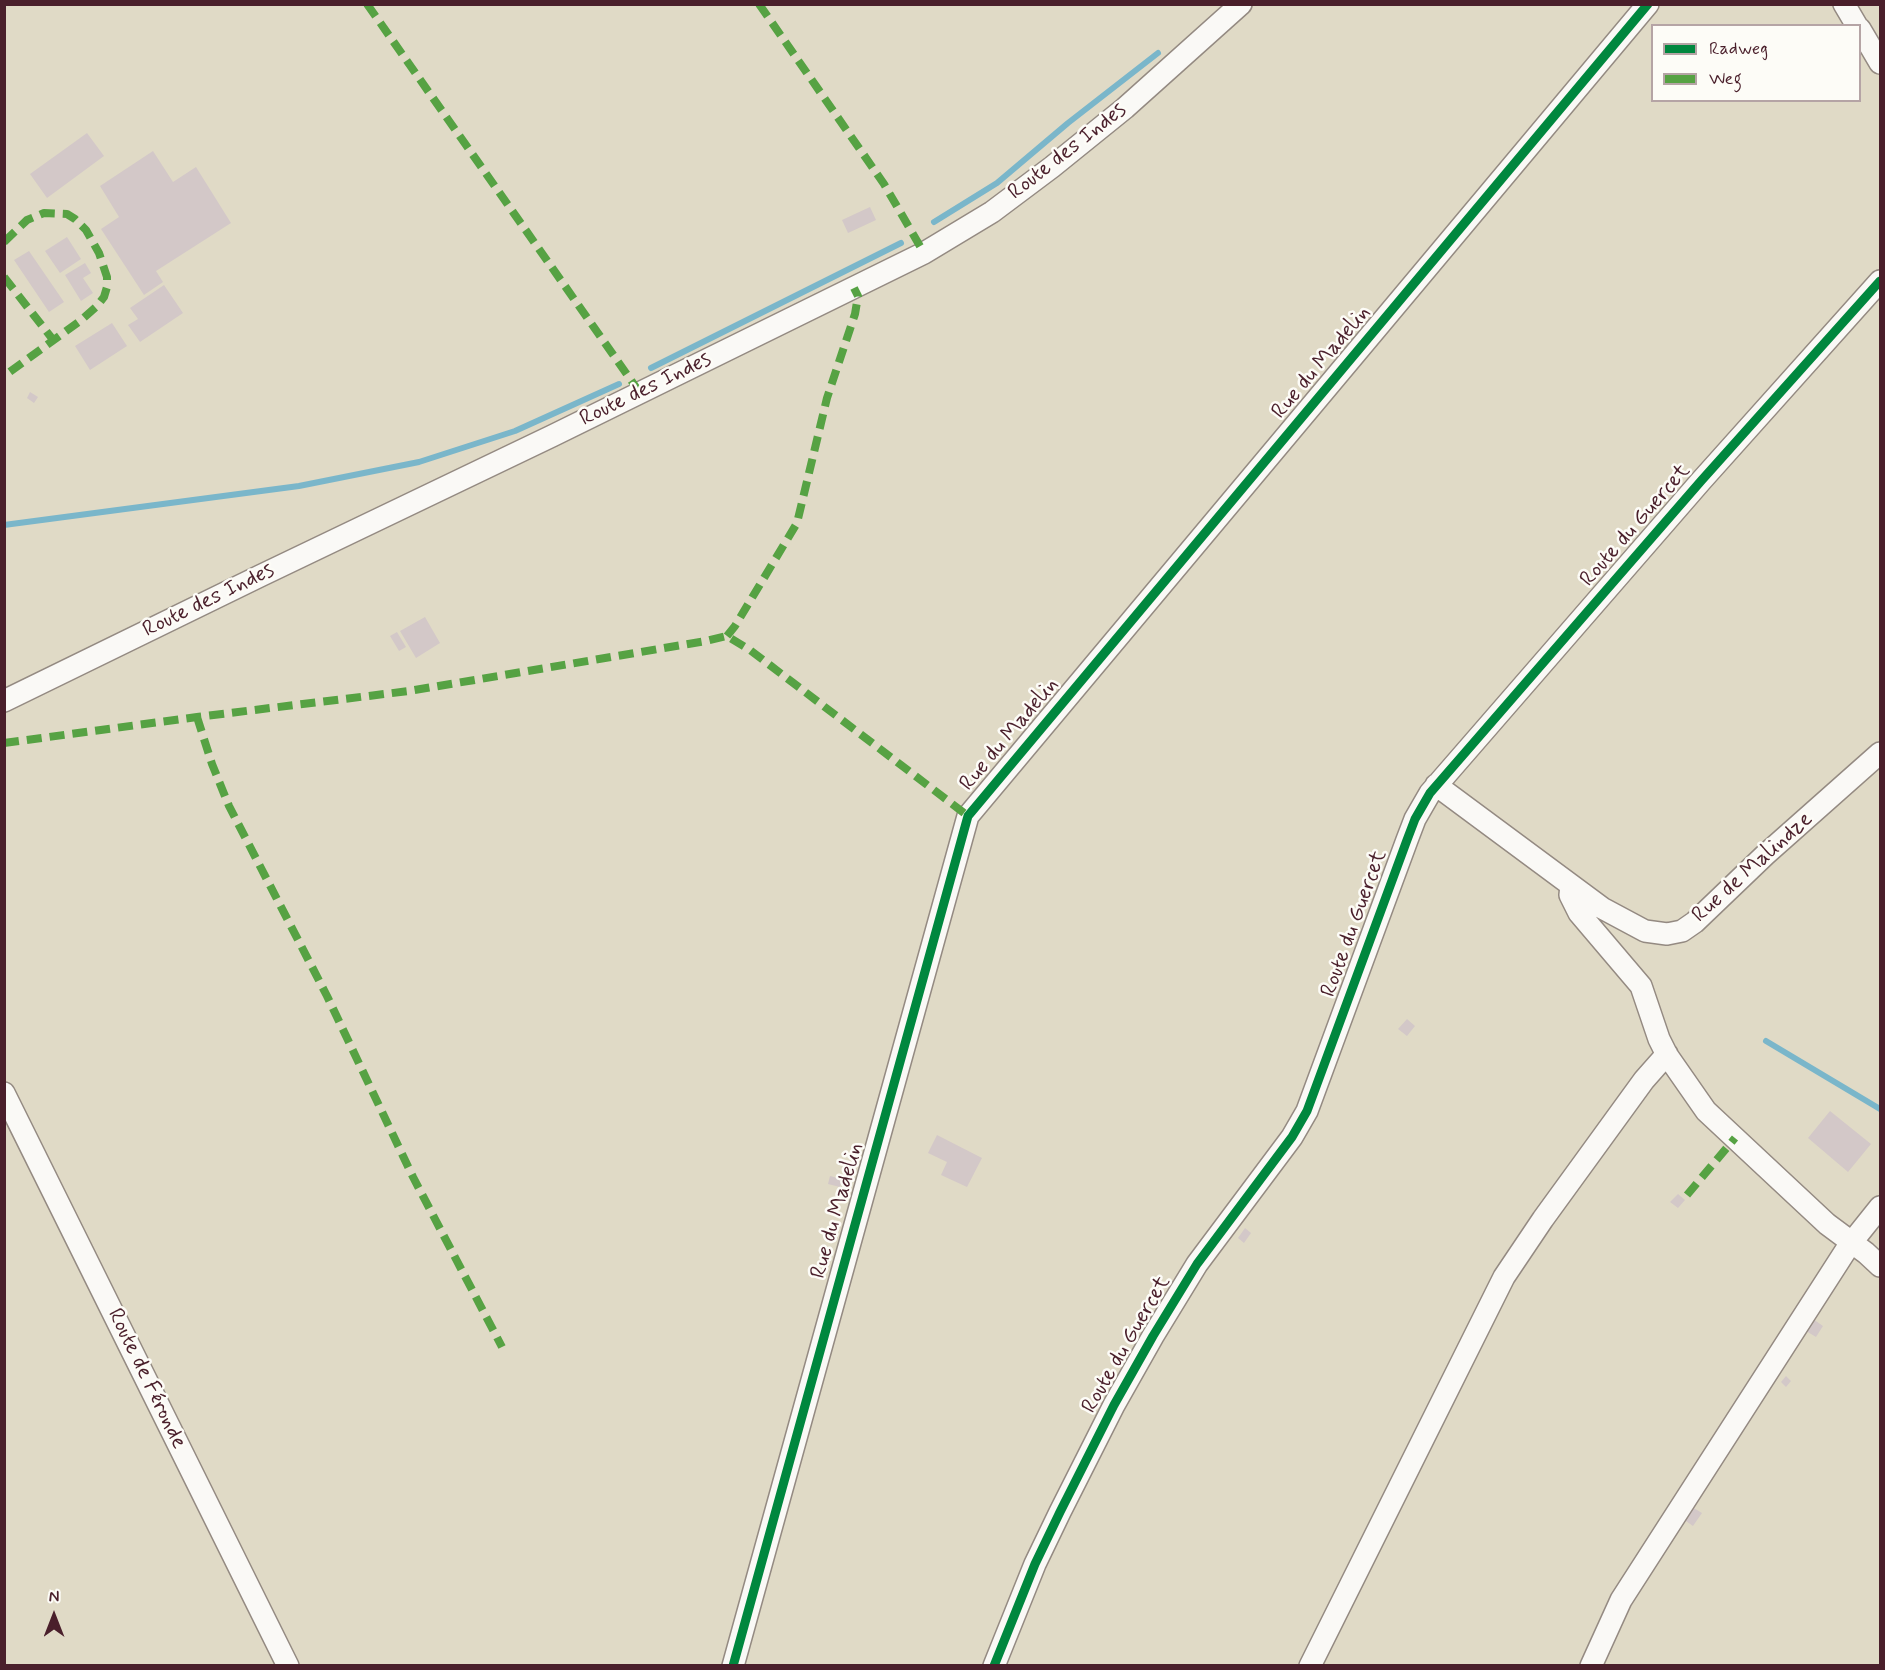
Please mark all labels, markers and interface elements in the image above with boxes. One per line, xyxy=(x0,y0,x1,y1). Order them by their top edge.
legend xyxy=(1651,24,1861,102)
text: Radweg xyxy=(1709,37,1768,61)
text: Weg xyxy=(1709,67,1742,91)
street label: Route des Indes xyxy=(1004,98,1132,206)
street label: Rue du Madelin xyxy=(1267,301,1377,425)
street label: Route des Indes xyxy=(576,347,716,433)
street label: Route du Guercet xyxy=(1575,459,1697,593)
street label: Route des Indes xyxy=(139,558,279,644)
street label: Rue du Madelin xyxy=(955,673,1065,797)
street label: Rue de Malindze xyxy=(1687,807,1819,929)
street label: Route du Guercet xyxy=(1316,847,1394,1001)
street label: Rue du Madelin xyxy=(806,1140,870,1282)
street label: Route du Guercet xyxy=(1077,1272,1177,1418)
street label: Route de Féronde xyxy=(101,1305,191,1453)
north arrow xyxy=(24,1586,84,1646)
text: N xyxy=(49,1587,59,1608)

